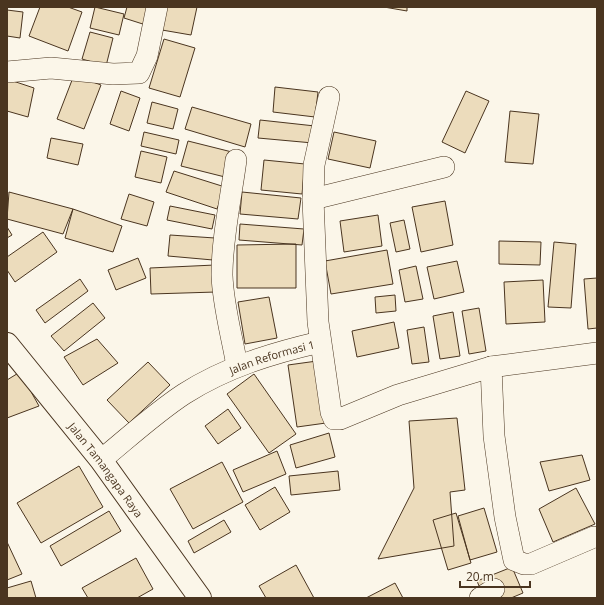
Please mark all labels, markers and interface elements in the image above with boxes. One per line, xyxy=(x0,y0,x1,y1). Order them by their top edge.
street label: Jalan Reformasi 1 xyxy=(226,336,316,377)
street label: Jalan Tamangapa Raya xyxy=(65,418,147,520)
scale bar xyxy=(460,563,530,589)
text: 20 m xyxy=(466,568,494,585)

